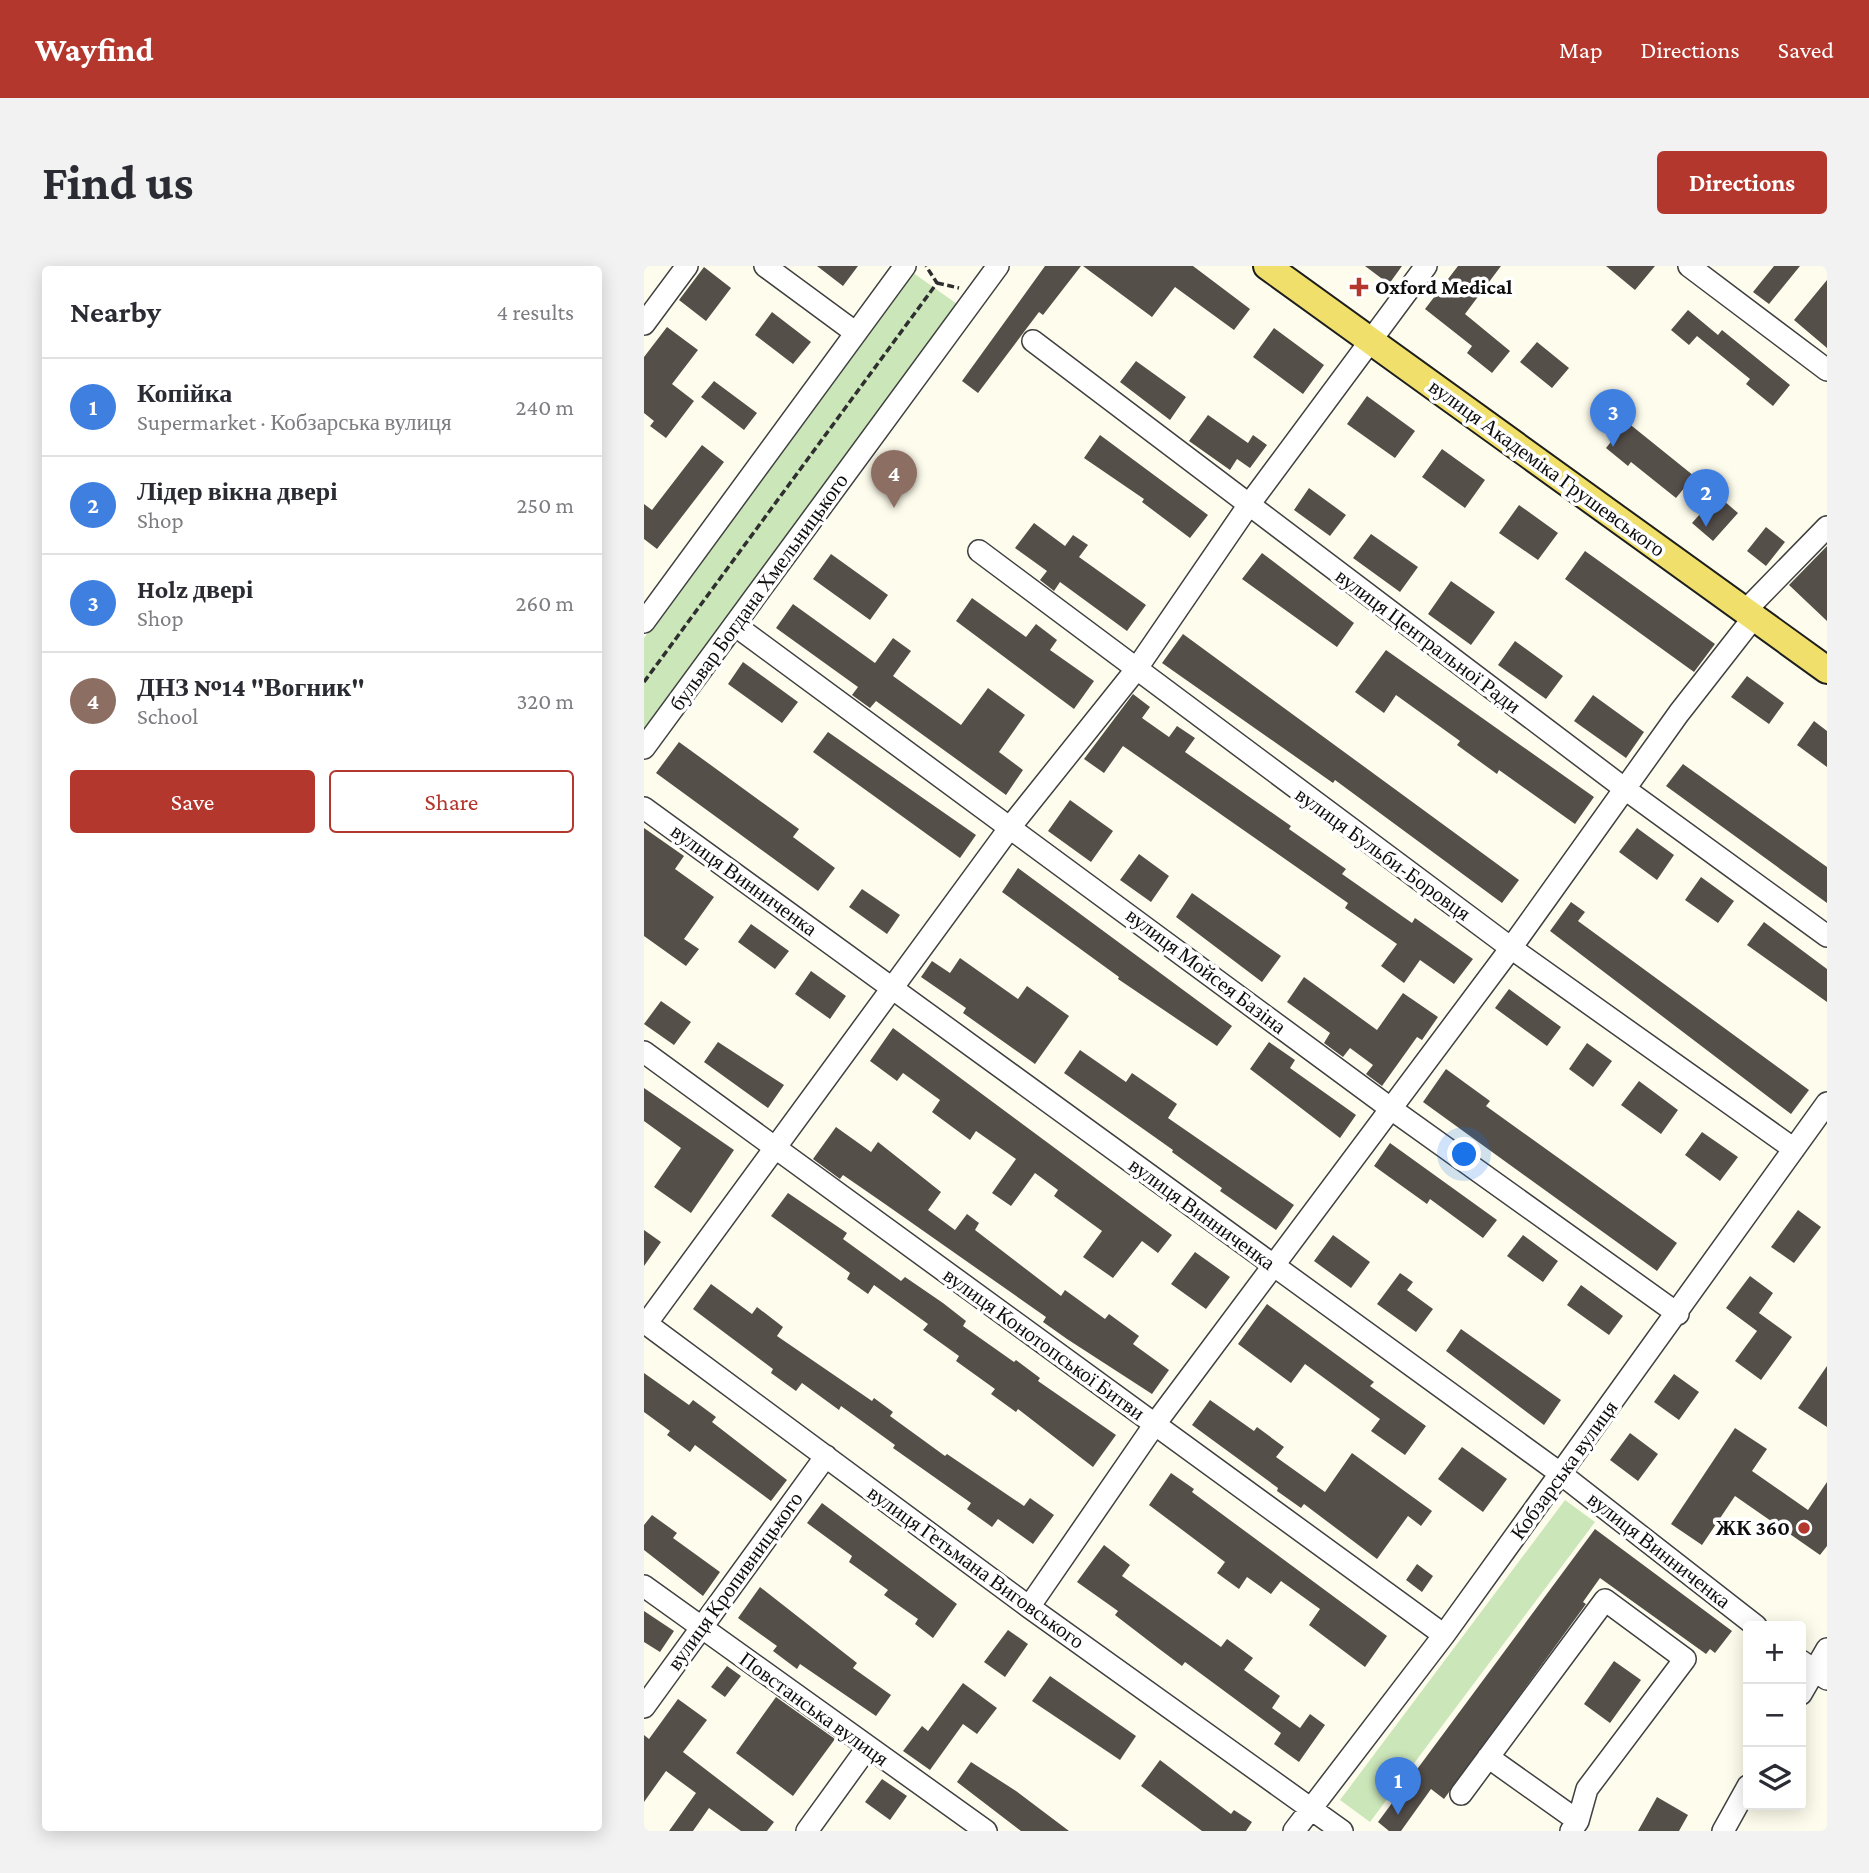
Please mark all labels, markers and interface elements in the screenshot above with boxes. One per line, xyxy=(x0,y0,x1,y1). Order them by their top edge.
text: Wayfind xyxy=(35,31,153,68)
text: Map xyxy=(1559,36,1603,63)
text: Directions xyxy=(1641,36,1740,63)
text: Saved xyxy=(1778,36,1834,63)
button: Directions xyxy=(1657,151,1827,214)
text: Find us xyxy=(42,155,194,210)
place label: Oxford Medical xyxy=(1375,275,1512,299)
marker: Oxford Medical xyxy=(1349,277,1369,297)
text: Nearby xyxy=(70,295,161,328)
text: 4 results xyxy=(496,299,574,325)
street label: вулиця Академіка Грушевського xyxy=(1424,374,1670,562)
text: Копійка xyxy=(137,379,232,408)
pin: 3 xyxy=(1590,389,1636,447)
text: 1 xyxy=(89,394,97,420)
text: 240 m xyxy=(515,394,574,420)
text: Supermarket · Кобзарська вулиця xyxy=(137,409,452,435)
pin: 4 xyxy=(871,450,917,508)
street label: бульвар Богдана Хмельницького xyxy=(665,469,853,715)
pin: 2 xyxy=(1683,469,1729,527)
text: Лідер вікна двері xyxy=(137,477,337,506)
text: 2 xyxy=(87,492,99,518)
text: 250 m xyxy=(516,492,574,518)
text: Shop xyxy=(137,507,184,533)
street label: вулиця Центральної Ради xyxy=(1331,564,1525,718)
text: Holz двері xyxy=(137,575,253,604)
text: 3 xyxy=(87,590,99,616)
text: 260 m xyxy=(516,590,574,616)
text: Shop xyxy=(137,605,184,631)
text: ДНЗ №14 "Вогник" xyxy=(137,673,365,702)
text: 4 xyxy=(87,688,99,714)
text: 320 m xyxy=(516,688,574,714)
text: School xyxy=(137,703,198,729)
button: Save xyxy=(70,770,315,833)
button: Share xyxy=(329,770,574,833)
street label: вулиця Бульби-Боровця xyxy=(1291,782,1475,926)
street label: вулиця Винниченка xyxy=(666,819,822,941)
street label: вулиця Мойсея Базіна xyxy=(1121,903,1291,1039)
your location xyxy=(1447,1137,1481,1171)
street label: вулиця Винниченка xyxy=(1124,1153,1280,1275)
street label: вулиця Конотопської Битви xyxy=(939,1263,1149,1425)
street label: Кобзарська вулиця xyxy=(1506,1396,1623,1544)
street label: вулиця Гетьмана Виговського xyxy=(863,1480,1089,1654)
street label: вулиця Кропивницького xyxy=(662,1487,808,1675)
street label: вулиця Винниченка xyxy=(1583,1487,1736,1614)
place label: ЖК 360 xyxy=(1715,1516,1790,1540)
marker: ЖК 360 xyxy=(1796,1520,1812,1536)
map controls xyxy=(1743,1621,1806,1810)
button: + xyxy=(1743,1621,1806,1684)
street label: Повстанська вулиця xyxy=(735,1647,893,1771)
button: − xyxy=(1743,1684,1806,1747)
button: layers xyxy=(1743,1747,1806,1810)
pin: 1 xyxy=(1375,1757,1421,1815)

